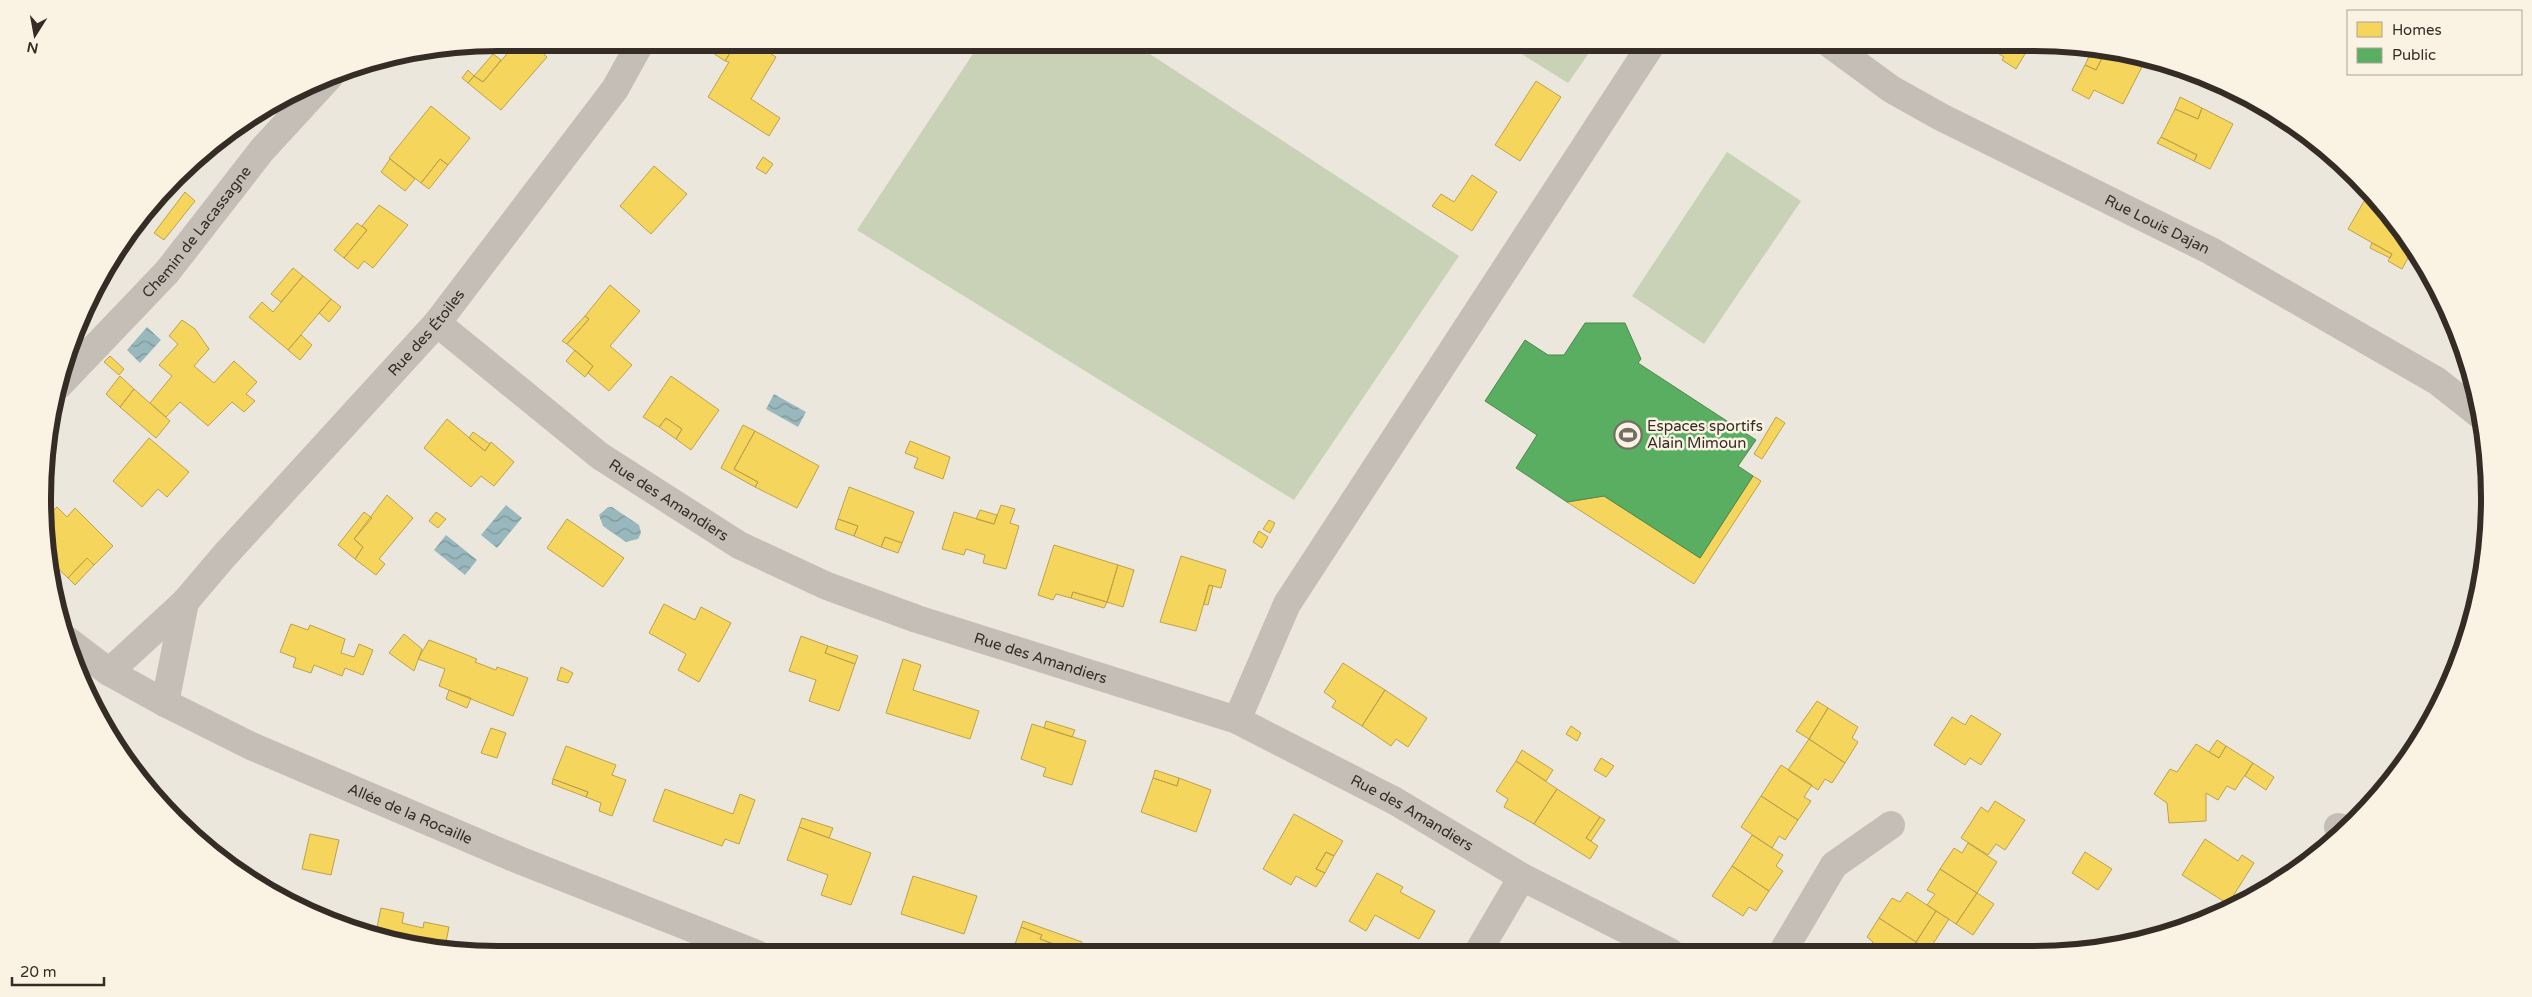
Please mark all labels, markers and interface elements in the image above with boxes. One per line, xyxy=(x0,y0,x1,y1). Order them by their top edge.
north arrow xyxy=(10,10,60,60)
legend xyxy=(2347,10,2522,75)
text: Homes xyxy=(2392,21,2442,39)
text: N xyxy=(25,38,40,57)
text: Public xyxy=(2392,46,2436,64)
street label: Chemin de Lacassagne xyxy=(138,163,255,302)
street label: Rue Louis Dajan xyxy=(2102,191,2213,258)
street label: Rue des Étoiles xyxy=(384,286,468,380)
place label: Espaces sportifs Alain Mimoun xyxy=(1647,417,1763,452)
sports icon: Espaces sportifs Alain Mimoun xyxy=(1613,420,1643,450)
street label: Rue des Amandiers xyxy=(606,455,732,545)
street label: Rue des Amandiers xyxy=(972,629,1109,687)
street label: Rue des Amandiers xyxy=(1348,771,1477,855)
street label: Allée de la Rocaille xyxy=(345,779,475,848)
scale bar xyxy=(12,954,105,986)
text: 20 m xyxy=(20,963,57,981)

